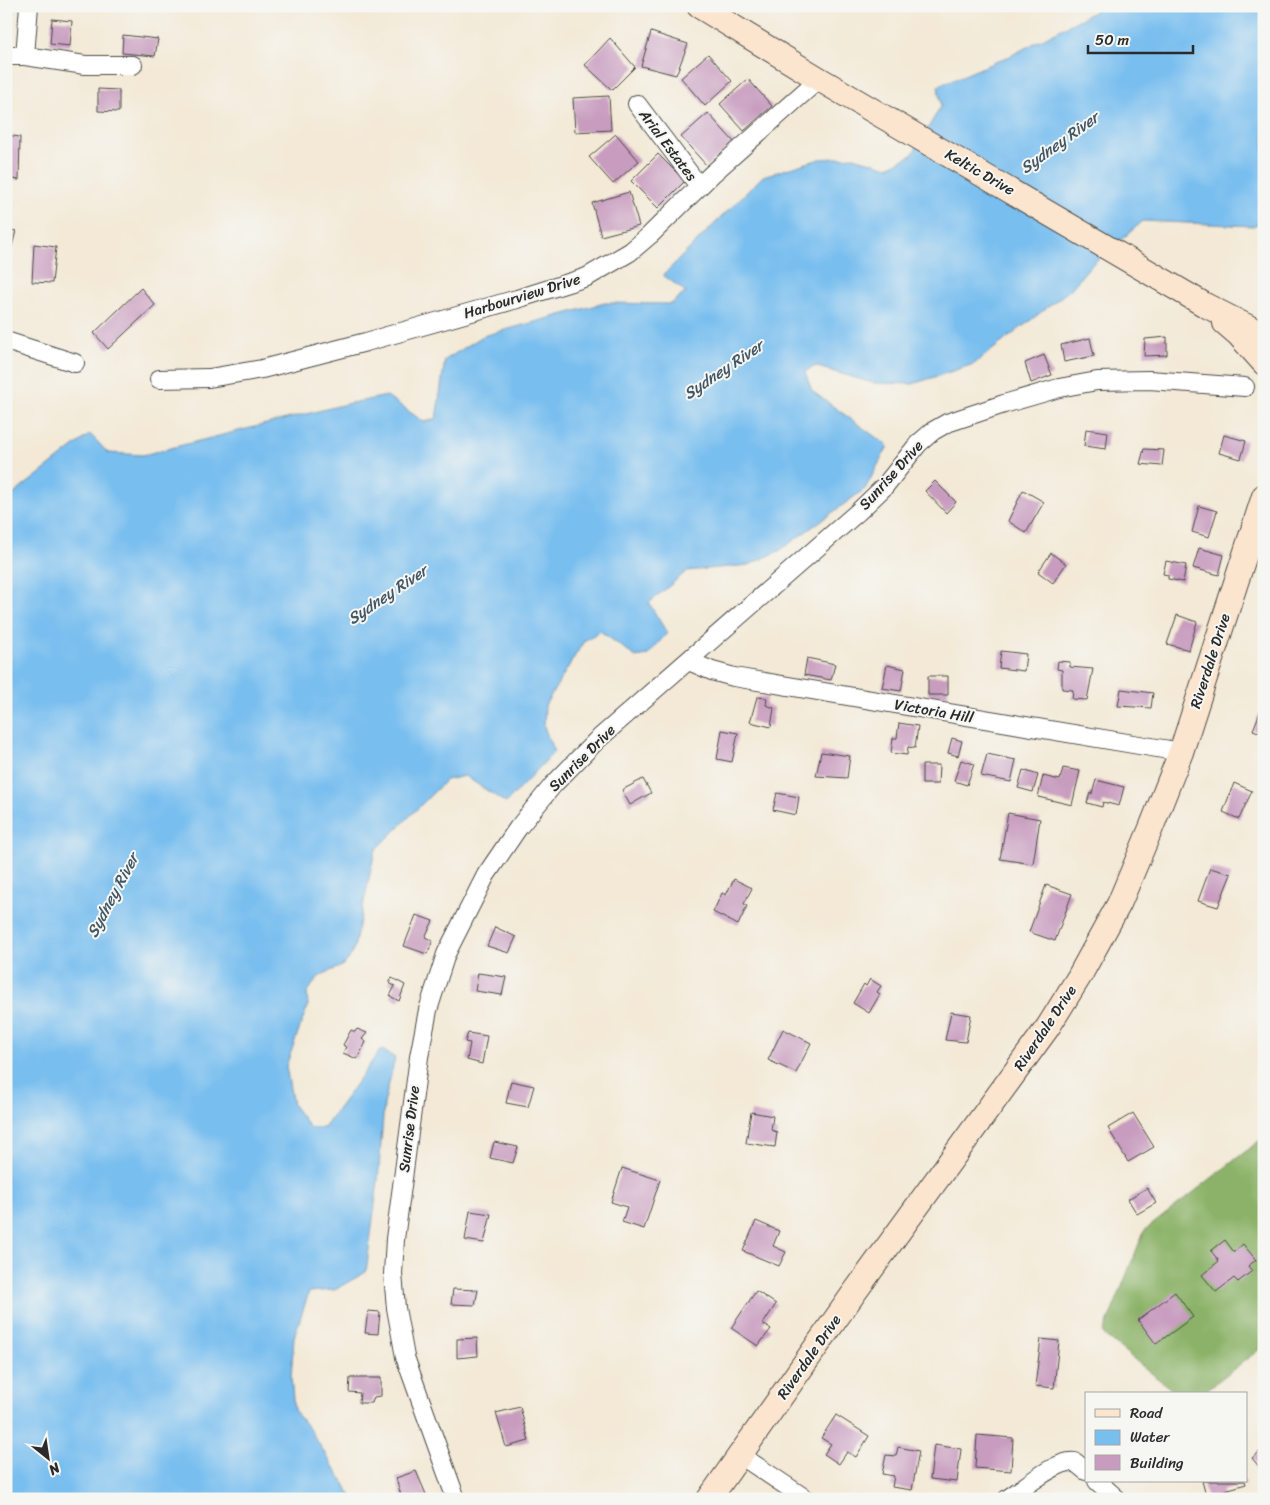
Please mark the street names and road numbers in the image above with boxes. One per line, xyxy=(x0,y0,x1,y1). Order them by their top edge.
street label: Arial Estates xyxy=(631,103,704,187)
street label: Keltic Drive xyxy=(940,141,1020,203)
street label: Harbourview Drive xyxy=(460,266,584,326)
street label: Sunrise Drive xyxy=(852,434,930,516)
street label: Riverdale Drive xyxy=(1182,610,1238,712)
street label: Victoria Hill xyxy=(892,691,976,731)
street label: Sunrise Drive xyxy=(542,718,622,798)
street label: Riverdale Drive xyxy=(1007,980,1083,1076)
street label: Sunrise Drive xyxy=(391,1084,427,1174)
street label: Riverdale Drive xyxy=(770,1309,848,1405)

